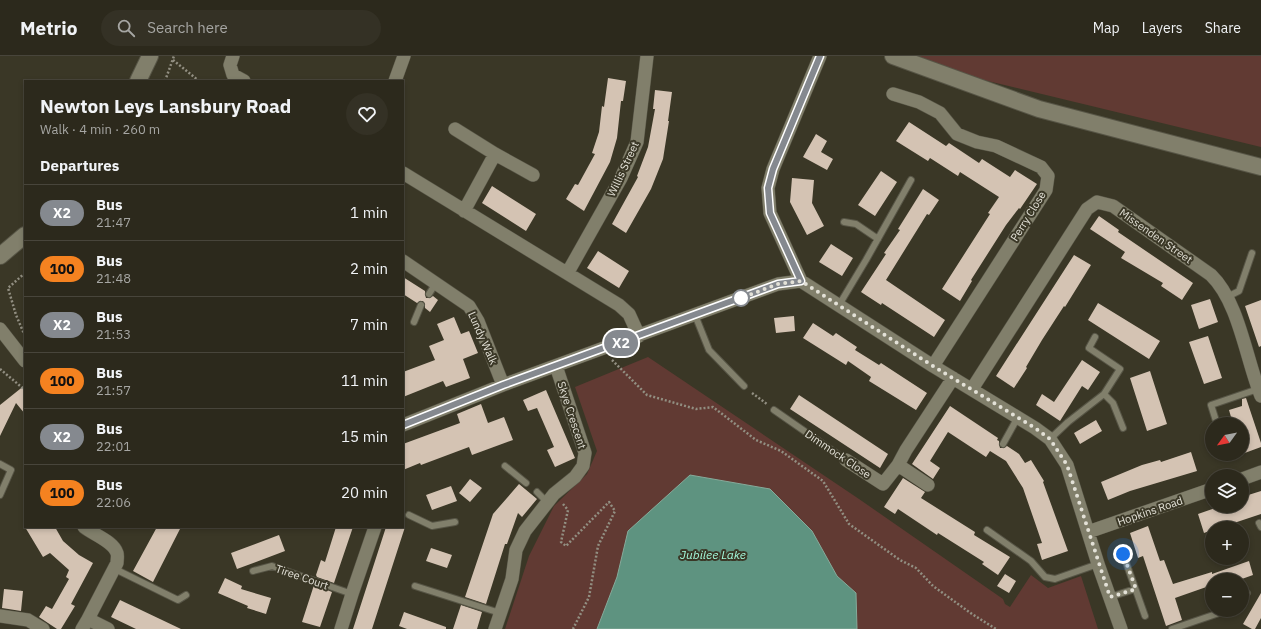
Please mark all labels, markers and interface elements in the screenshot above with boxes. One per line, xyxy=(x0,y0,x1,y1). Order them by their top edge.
search box xyxy=(101,10,381,46)
text: Metrio xyxy=(20,16,77,40)
icon: search xyxy=(115,17,137,39)
text: Search here xyxy=(147,18,228,37)
text: Map xyxy=(1093,19,1120,37)
text: Layers xyxy=(1142,19,1183,37)
text: Share xyxy=(1205,19,1241,37)
button: heart xyxy=(346,93,388,135)
text: Newton Leys Lansbury Road xyxy=(40,94,291,118)
text: Walk · 4 min · 260 m xyxy=(40,121,160,138)
street label: Willis Street xyxy=(604,139,642,199)
text: Departures xyxy=(40,156,119,175)
street label: Perry Close xyxy=(1007,188,1049,244)
text: Bus xyxy=(96,195,123,214)
text: 1 min xyxy=(350,203,388,222)
text: X2 xyxy=(53,204,71,222)
street label: Missenden Street xyxy=(1117,206,1195,266)
text: 21:47 xyxy=(96,214,131,231)
text: Bus xyxy=(96,251,123,270)
text: 2 min xyxy=(350,259,388,278)
text: 100 xyxy=(49,260,75,278)
text: 21:48 xyxy=(96,270,131,287)
unlabelled marker xyxy=(732,289,750,307)
text: Bus xyxy=(96,307,123,326)
street label: Lundy Walk xyxy=(465,309,501,367)
text: 7 min xyxy=(350,315,388,334)
text: X2 xyxy=(53,316,71,334)
text: 21:53 xyxy=(96,326,131,343)
line badge: X2 xyxy=(603,330,639,356)
text: X2 xyxy=(612,334,630,352)
text: Bus xyxy=(96,363,123,382)
text: 11 min xyxy=(341,371,388,390)
text: 100 xyxy=(49,372,75,390)
street label: Skye Crescent xyxy=(555,380,590,451)
text: 21:57 xyxy=(96,382,131,399)
north arrow xyxy=(1205,417,1249,461)
map controls xyxy=(1205,417,1249,617)
text: Bus xyxy=(96,419,123,438)
text: 15 min xyxy=(341,427,388,446)
street label: Dimmock Close xyxy=(802,427,874,481)
text: X2 xyxy=(53,428,71,446)
text: 22:01 xyxy=(96,438,131,455)
button: layers xyxy=(1205,469,1249,513)
text: Bus xyxy=(96,475,123,494)
text: 20 min xyxy=(341,483,388,502)
text: 100 xyxy=(49,484,75,502)
street label: Hopkins Road xyxy=(1115,493,1185,529)
text: 22:06 xyxy=(96,494,131,511)
button: + xyxy=(1205,521,1249,565)
your location xyxy=(1113,544,1133,564)
water label: Jubilee Lake xyxy=(680,547,746,562)
street label: Tiree Court xyxy=(274,561,330,593)
button: − xyxy=(1205,573,1249,617)

